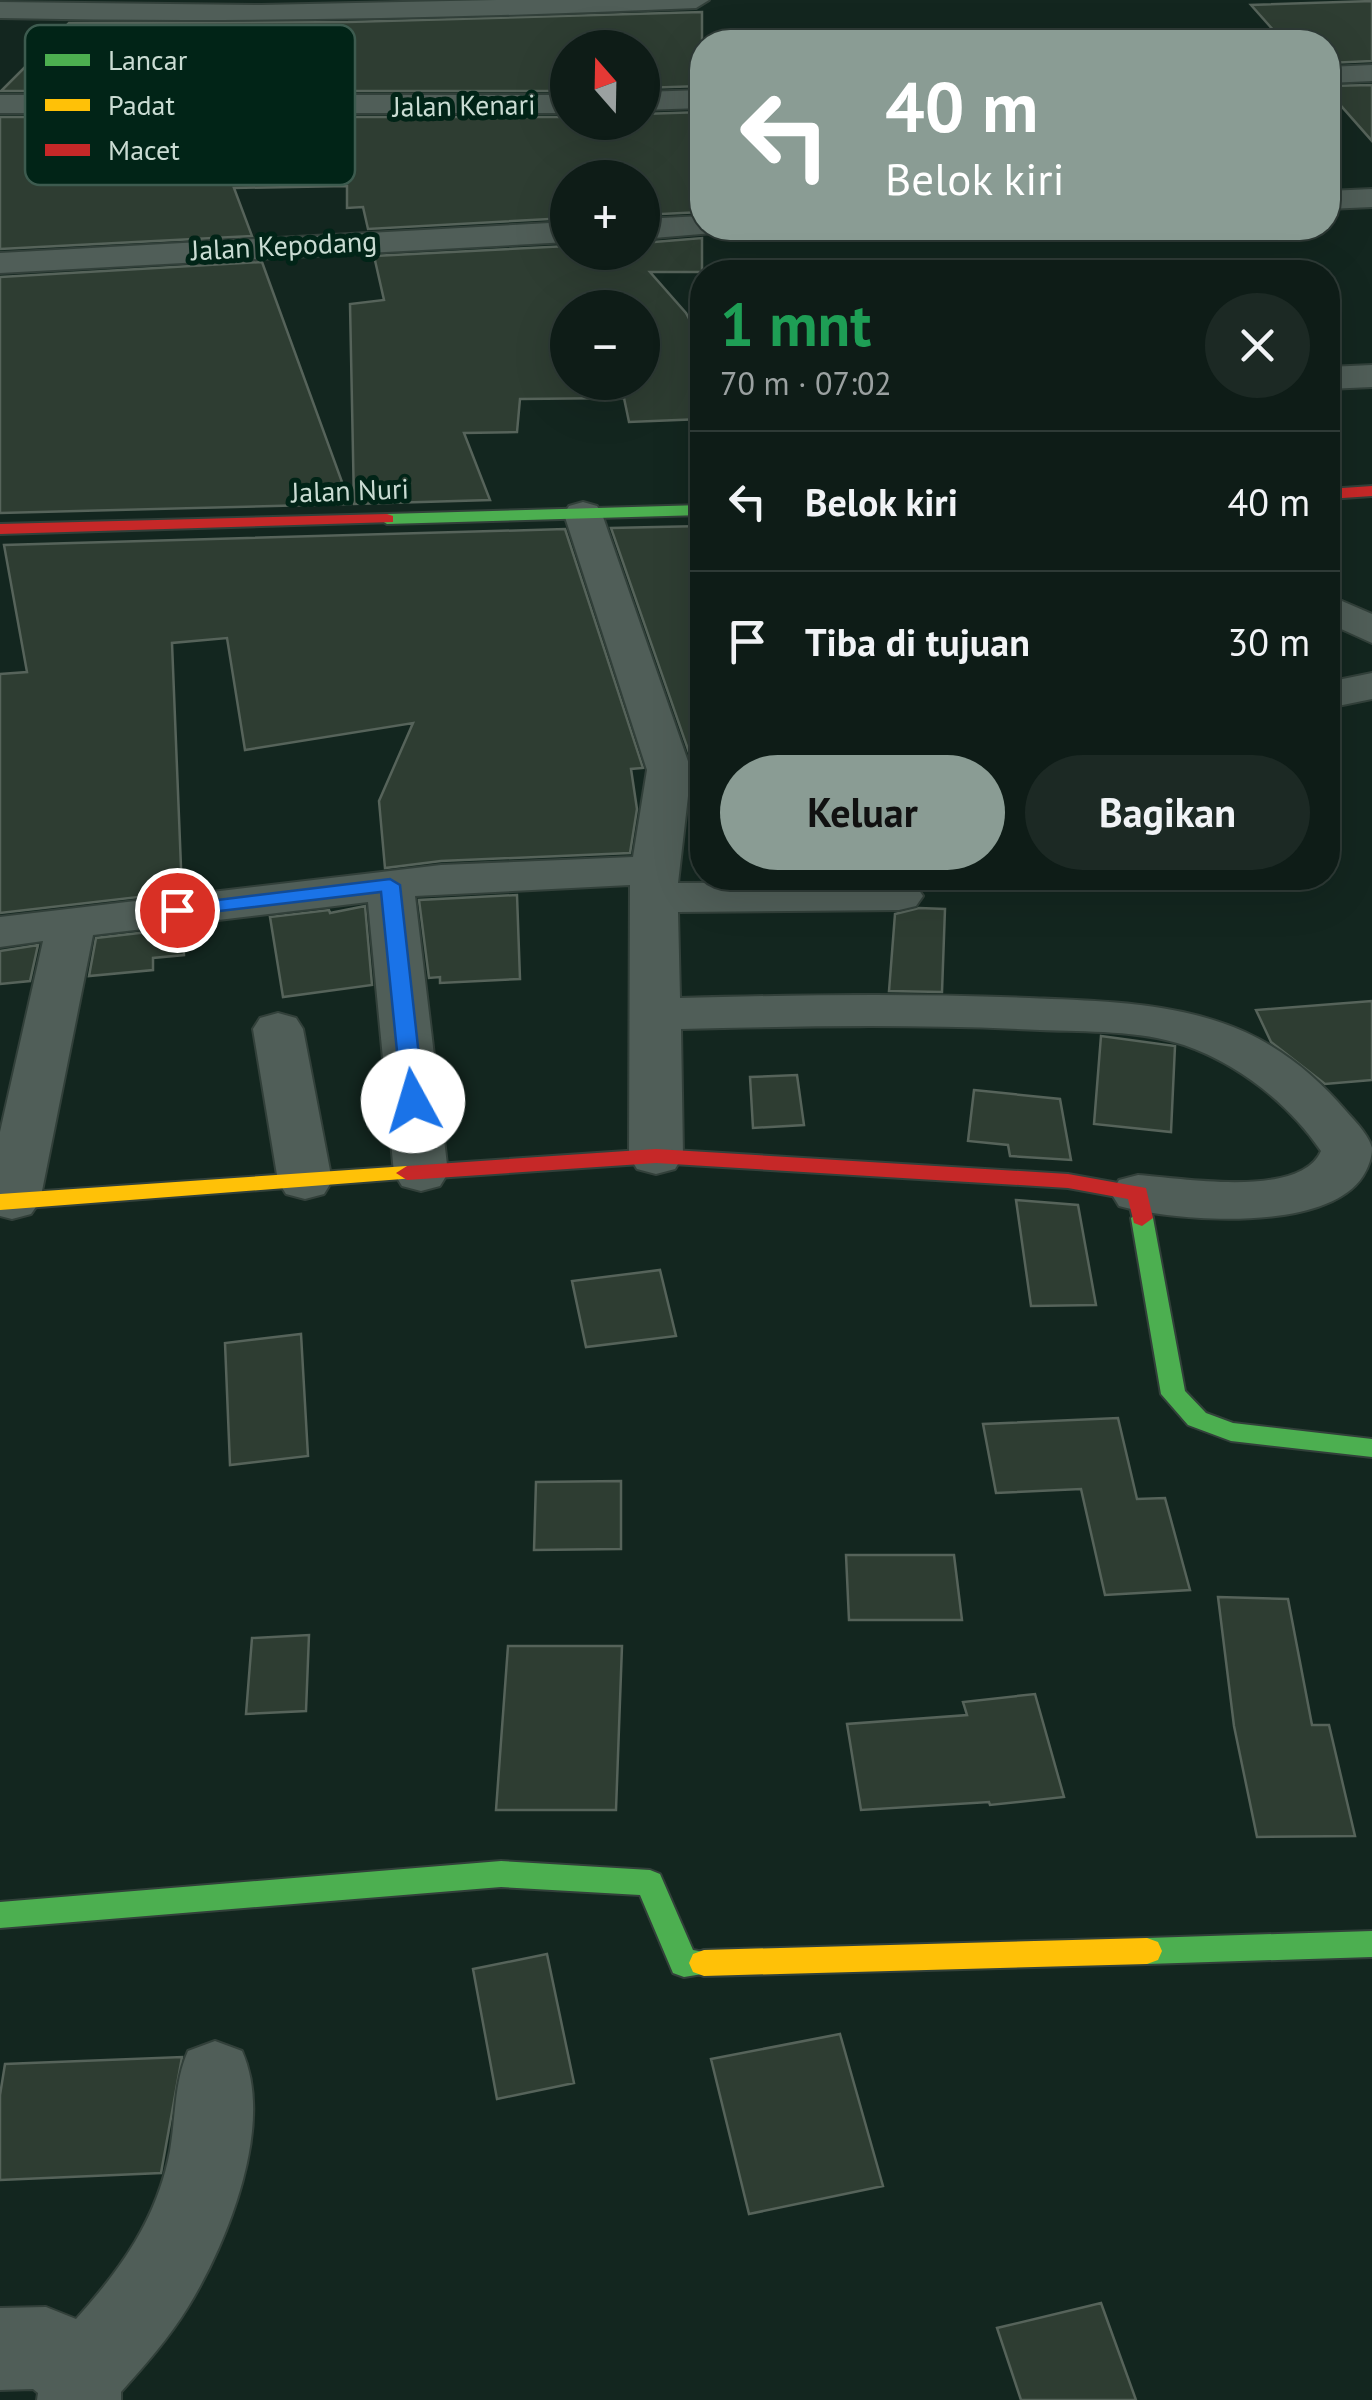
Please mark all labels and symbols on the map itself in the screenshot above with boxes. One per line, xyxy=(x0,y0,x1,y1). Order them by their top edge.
legend xyxy=(25,25,355,185)
north arrow xyxy=(550,30,660,140)
text: Lancar xyxy=(108,41,188,78)
street label: Jalan Kenari xyxy=(391,85,536,125)
text: Padat xyxy=(108,86,176,123)
text: Macet xyxy=(108,131,180,168)
street label: Jalan Kepodang xyxy=(189,222,378,268)
street label: Jalan Nuri xyxy=(289,469,410,511)
pin xyxy=(135,868,220,953)
position arrow xyxy=(361,1049,465,1153)

